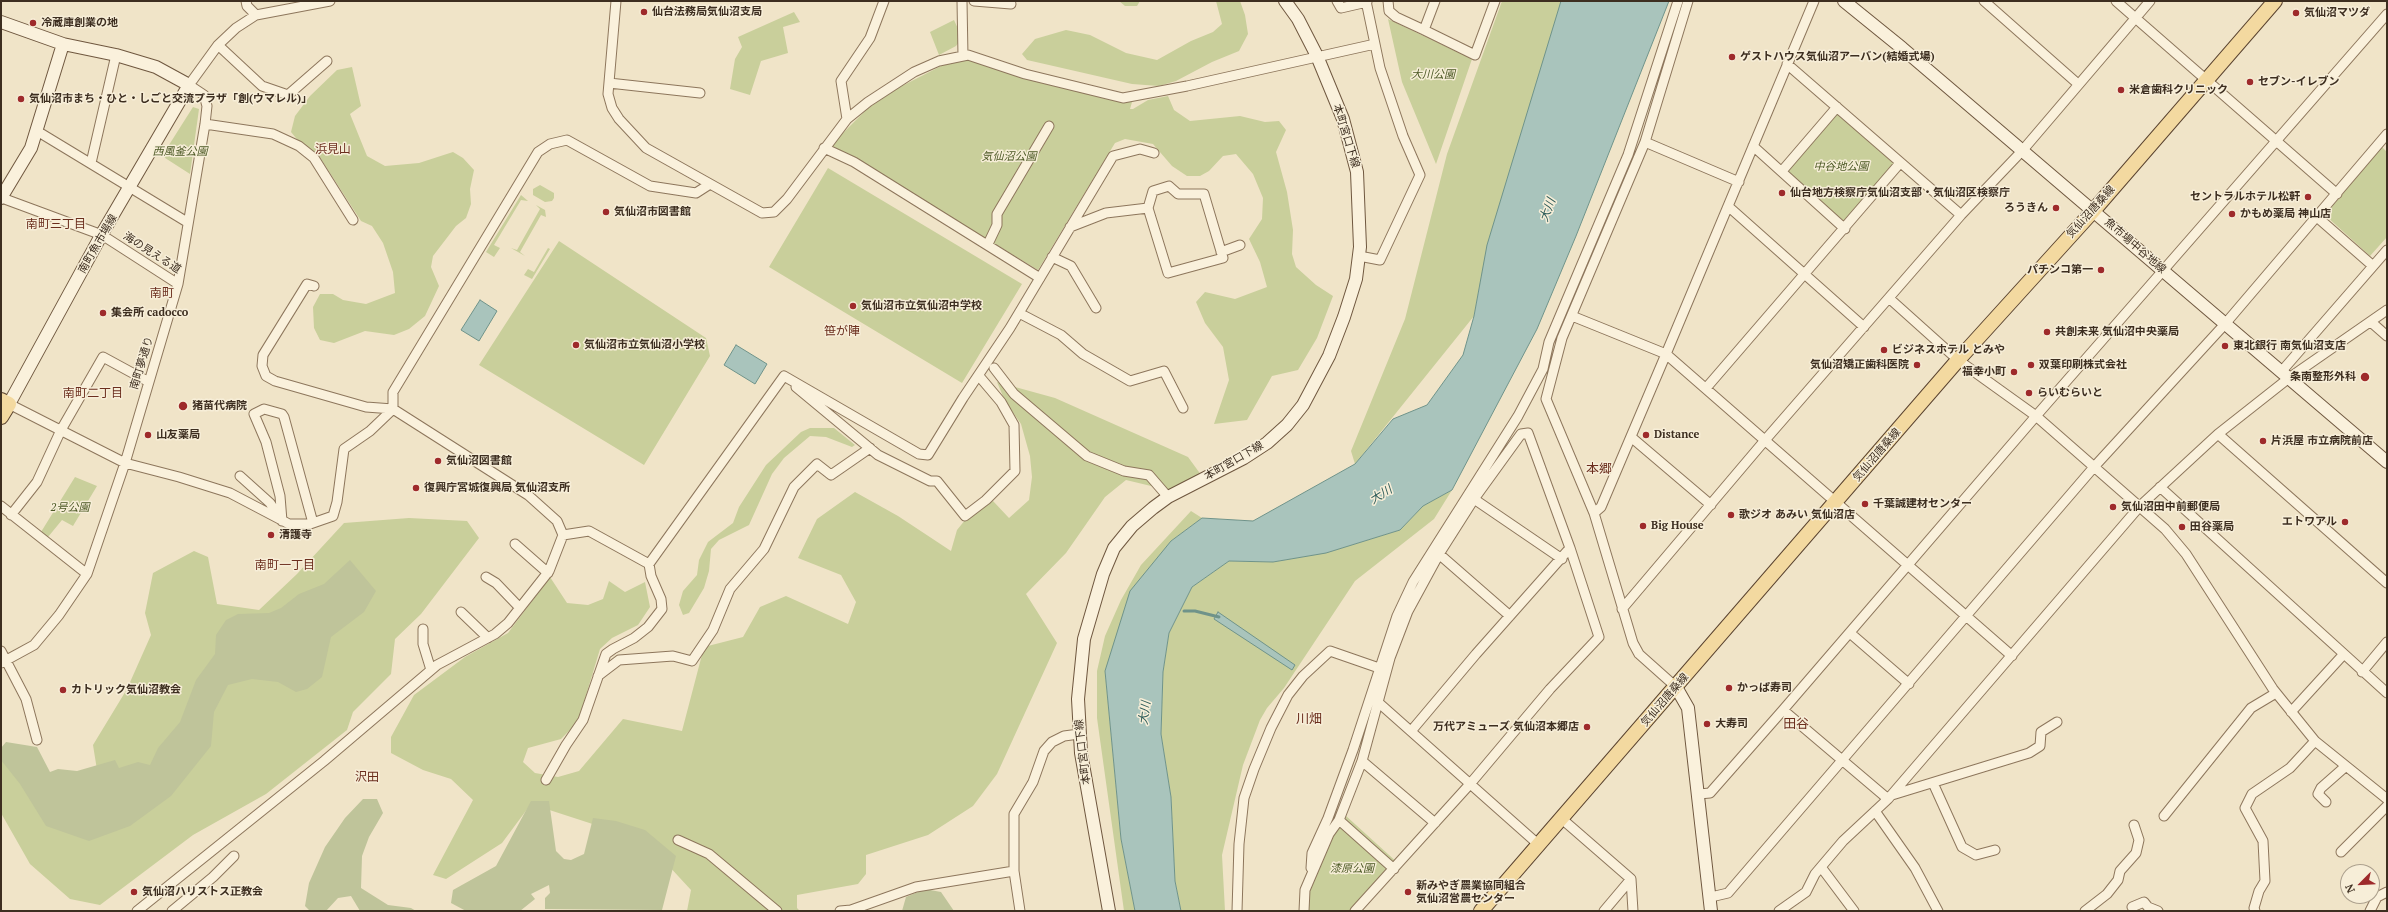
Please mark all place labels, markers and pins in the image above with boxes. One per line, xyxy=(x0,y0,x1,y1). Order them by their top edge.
place label: 仙台法務局気仙沼支局 xyxy=(652,5,762,19)
place label: 気仙沼マツダ xyxy=(2304,6,2370,20)
marker: 仙台法務局気仙沼支局 xyxy=(639,7,649,17)
marker: 気仙沼マツダ xyxy=(2291,8,2301,18)
place label: 冷蔵庫創業の地 xyxy=(41,16,118,30)
marker: 冷蔵庫創業の地 xyxy=(28,18,38,28)
place label: ゲストハウス気仙沼アーバン(結婚式場) xyxy=(1740,50,1935,64)
marker: ゲストハウス気仙沼アーバン(結婚式場) xyxy=(1727,52,1737,62)
place label: セブン-イレブン xyxy=(2258,75,2340,89)
marker: セブン-イレブン xyxy=(2245,77,2255,87)
place label: 米倉歯科クリニック xyxy=(2129,83,2228,97)
marker: 米倉歯科クリニック xyxy=(2116,85,2126,95)
place label: 気仙沼市まち・ひと・しごと交流プラザ「創(ウマレル)」 xyxy=(29,92,312,106)
marker: 気仙沼市まち・ひと・しごと交流プラザ「創(ウマレル)」 xyxy=(16,94,26,104)
place label: 仙台地方検察庁気仙沼支部・気仙沼区検察庁 xyxy=(1790,186,2010,200)
marker: 仙台地方検察庁気仙沼支部・気仙沼区検察庁 xyxy=(1777,188,1787,198)
place label: セントラルホテル松軒 xyxy=(2190,190,2300,204)
marker: セントラルホテル松軒 xyxy=(2303,192,2313,202)
place label: ろうきん xyxy=(2004,201,2048,215)
marker: ろうきん xyxy=(2051,203,2061,213)
place label: 気仙沼市図書館 xyxy=(614,205,691,219)
marker: 気仙沼市図書館 xyxy=(601,207,611,217)
place label: かもめ薬局 神山店 xyxy=(2240,207,2331,221)
marker: かもめ薬局 神山店 xyxy=(2227,209,2237,219)
place label: パチンコ第一 xyxy=(2027,263,2093,277)
marker: パチンコ第一 xyxy=(2096,265,2106,275)
place label: 気仙沼市立気仙沼中学校 xyxy=(861,299,982,313)
marker: 気仙沼市立気仙沼中学校 xyxy=(848,301,858,311)
place label: 集会所 cadocco xyxy=(111,306,188,320)
marker: 集会所 cadocco xyxy=(98,308,108,318)
place label: 共創未来 気仙沼中央薬局 xyxy=(2055,325,2179,339)
marker: 共創未来 気仙沼中央薬局 xyxy=(2042,327,2052,337)
place label: 気仙沼市立気仙沼小学校 xyxy=(584,338,705,352)
place label: 東北銀行 南気仙沼支店 xyxy=(2233,339,2346,353)
marker: 気仙沼市立気仙沼小学校 xyxy=(571,340,581,350)
marker: 東北銀行 南気仙沼支店 xyxy=(2220,341,2230,351)
place label: ビジネスホテル とみや xyxy=(1892,343,2005,357)
marker: ビジネスホテル とみや xyxy=(1879,345,1889,355)
place label: 気仙沼矯正歯科医院 xyxy=(1810,358,1909,372)
place label: 双葉印刷株式会社 xyxy=(2039,358,2127,372)
marker: 気仙沼矯正歯科医院 xyxy=(1912,360,1922,370)
marker: 双葉印刷株式会社 xyxy=(2026,360,2036,370)
place label: 福幸小町 xyxy=(1962,365,2006,379)
marker: 福幸小町 xyxy=(2009,367,2019,377)
place label: 条南整形外科 xyxy=(2290,370,2356,384)
marker: 条南整形外科 xyxy=(2359,371,2371,383)
place label: らいむらいと xyxy=(2037,386,2103,400)
marker: らいむらいと xyxy=(2024,388,2034,398)
place label: 猪苗代病院 xyxy=(192,399,247,413)
marker: 猪苗代病院 xyxy=(177,400,189,412)
place label: 山友薬局 xyxy=(156,428,200,442)
place label: Distance xyxy=(1654,428,1699,442)
marker: 山友薬局 xyxy=(143,430,153,440)
marker: Distance xyxy=(1641,430,1651,440)
place label: 片浜屋 市立病院前店 xyxy=(2271,434,2373,448)
marker: 片浜屋 市立病院前店 xyxy=(2258,436,2268,446)
place label: 気仙沼図書館 xyxy=(446,454,512,468)
marker: 気仙沼図書館 xyxy=(433,456,443,466)
place label: 復興庁宮城復興局 気仙沼支所 xyxy=(424,481,570,495)
marker: 復興庁宮城復興局 気仙沼支所 xyxy=(411,483,421,493)
place label: 千葉誠建材センター xyxy=(1873,497,1972,511)
marker: 千葉誠建材センター xyxy=(1860,499,1870,509)
place label: 気仙沼田中前郵便局 xyxy=(2121,500,2220,514)
marker: 気仙沼田中前郵便局 xyxy=(2108,502,2118,512)
place label: 歌ジオ あみい 気仙沼店 xyxy=(1739,508,1855,522)
marker: 歌ジオ あみい 気仙沼店 xyxy=(1726,510,1736,520)
place label: エトワアル xyxy=(2282,515,2337,529)
marker: エトワアル xyxy=(2340,517,2350,527)
place label: Big House xyxy=(1651,519,1704,533)
place label: 田谷薬局 xyxy=(2190,520,2234,534)
marker: Big House xyxy=(1638,521,1648,531)
marker: 田谷薬局 xyxy=(2177,522,2187,532)
place label: 清護寺 xyxy=(279,528,312,542)
marker: 清護寺 xyxy=(266,530,276,540)
place label: かっぱ寿司 xyxy=(1737,681,1792,695)
place label: カトリック気仙沼教会 xyxy=(71,683,181,697)
marker: かっぱ寿司 xyxy=(1724,683,1734,693)
marker: カトリック気仙沼教会 xyxy=(58,685,68,695)
place label: 大寿司 xyxy=(1715,717,1748,731)
marker: 大寿司 xyxy=(1702,719,1712,729)
place label: 万代アミューズ 気仙沼本郷店 xyxy=(1433,720,1579,734)
marker: 万代アミューズ 気仙沼本郷店 xyxy=(1582,722,1592,732)
place label: 新みやぎ農業協同組合 気仙沼営農センター xyxy=(1416,879,1526,905)
place label: 気仙沼ハリストス正教会 xyxy=(142,885,263,899)
marker: 気仙沼ハリストス正教会 xyxy=(129,887,139,897)
marker: 新みやぎ農業協同組合 気仙沼営農センター xyxy=(1403,887,1413,897)

